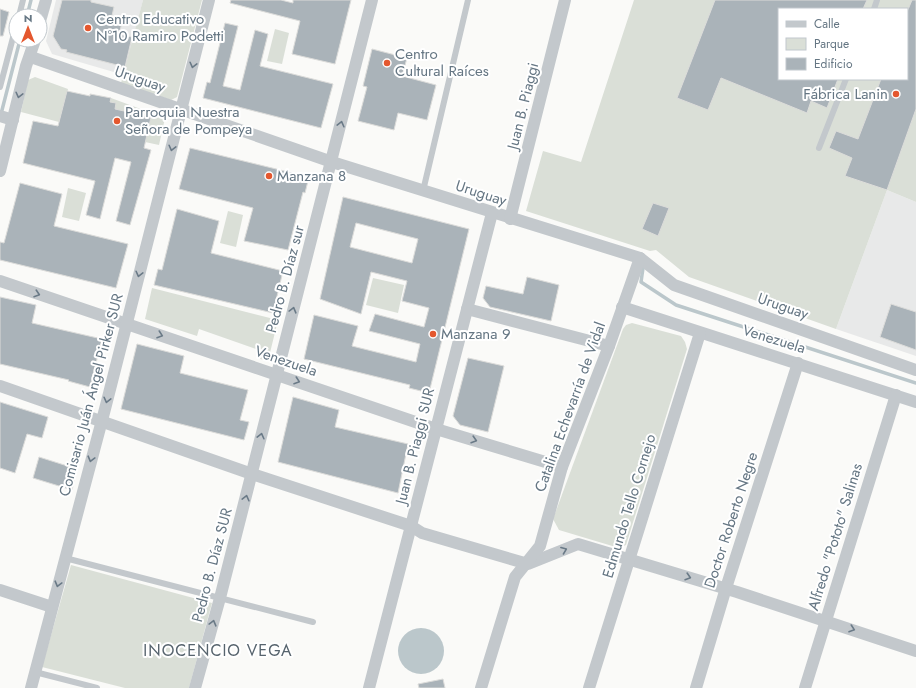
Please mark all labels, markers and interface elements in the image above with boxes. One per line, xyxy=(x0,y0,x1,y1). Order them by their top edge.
north arrow xyxy=(8,8,48,48)
place label: Centro Educativo N°10 Ramiro Podetti xyxy=(96,8,224,47)
legend xyxy=(778,8,908,80)
text: N xyxy=(24,10,32,26)
text: Calle xyxy=(814,15,840,33)
marker: Centro Educativo N°10 Ramiro Podetti xyxy=(83,23,93,33)
text: Parque xyxy=(814,35,849,53)
place label: Centro Cultural Raíces xyxy=(395,43,489,82)
text: Edificio xyxy=(814,55,853,73)
marker: Centro Cultural Raíces xyxy=(382,58,392,68)
street label: Uruguay xyxy=(112,60,169,98)
street label: Juan B. Piaggi xyxy=(501,60,544,154)
one-way arrow xyxy=(189,61,198,68)
place label: Fábrica Lanin xyxy=(803,83,888,105)
marker: Fábrica Lanin xyxy=(891,89,901,99)
one-way arrow xyxy=(16,91,24,98)
place label: Parroquia Nuestra Señora de Pompeya xyxy=(125,101,252,140)
marker: Parroquia Nuestra Señora de Pompeya xyxy=(112,116,122,126)
one-way arrow xyxy=(337,121,345,127)
one-way arrow xyxy=(168,145,176,151)
place label: Manzana 8 xyxy=(277,165,346,187)
marker: Manzana 8 xyxy=(264,171,274,181)
street label: Uruguay xyxy=(453,174,510,212)
street label: Pedro B. Díaz sur xyxy=(260,222,310,335)
one-way arrow xyxy=(136,271,144,277)
street label: Uruguay xyxy=(755,287,812,325)
one-way arrow xyxy=(33,289,40,297)
street label: Comisario Juán Ángel Pirker SUR xyxy=(53,291,129,499)
one-way arrow xyxy=(288,307,297,314)
street label: Catalina Echevarría de Vidal xyxy=(529,319,611,495)
street label: Venezuela xyxy=(740,319,808,359)
place label: Manzana 9 xyxy=(441,323,511,345)
marker: Manzana 9 xyxy=(428,329,438,339)
one-way arrow xyxy=(157,330,164,338)
street label: Venezuela xyxy=(252,340,320,382)
one-way arrow xyxy=(293,376,300,385)
street label: Juan B. Piaggi SUR xyxy=(389,385,440,508)
one-way arrow xyxy=(103,396,112,403)
street label: Edmundo Tello Cornejo xyxy=(597,431,661,581)
one-way arrow xyxy=(257,433,265,439)
one-way arrow xyxy=(470,435,477,444)
street label: Doctor Roberto Negre xyxy=(699,449,763,591)
one-way arrow xyxy=(88,456,96,462)
street label: Alfredo "Pototo" Salinas xyxy=(802,461,868,613)
one-way arrow xyxy=(241,494,250,501)
street label: Pedro B. Díaz SUR xyxy=(186,505,238,625)
one-way arrow xyxy=(560,546,567,554)
one-way arrow xyxy=(685,572,692,580)
one-way arrow xyxy=(54,581,63,588)
one-way arrow xyxy=(209,620,217,627)
one-way arrow xyxy=(848,624,855,633)
district label: INOCENCIO VEGA xyxy=(143,639,293,662)

